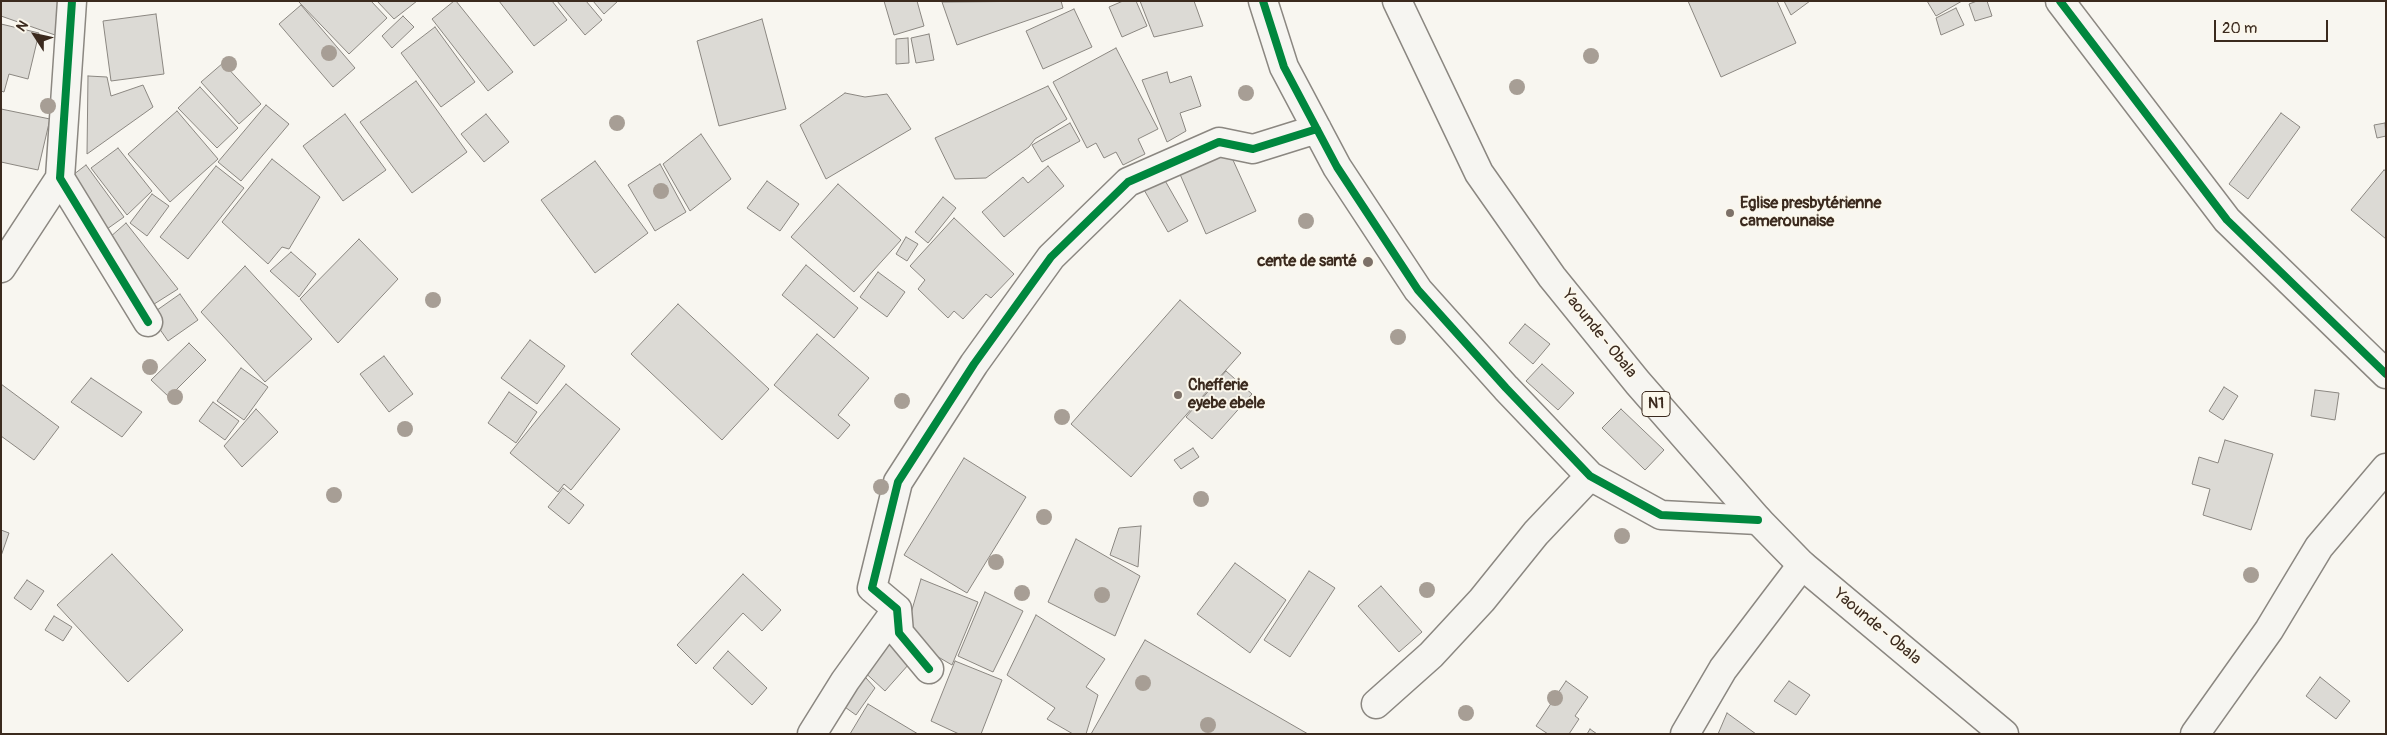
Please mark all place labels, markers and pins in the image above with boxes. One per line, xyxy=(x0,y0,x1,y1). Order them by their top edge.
place label: Eglise presbytérienne camerounaise xyxy=(1740,194,1881,232)
marker: Eglise presbytérienne camerounaise xyxy=(1724,207,1736,219)
place label: cente de santé xyxy=(1257,252,1357,272)
marker: cente de santé xyxy=(1361,255,1375,269)
place label: Chefferie eyebe ebele xyxy=(1188,376,1265,414)
marker: Chefferie eyebe ebele xyxy=(1172,389,1184,401)

